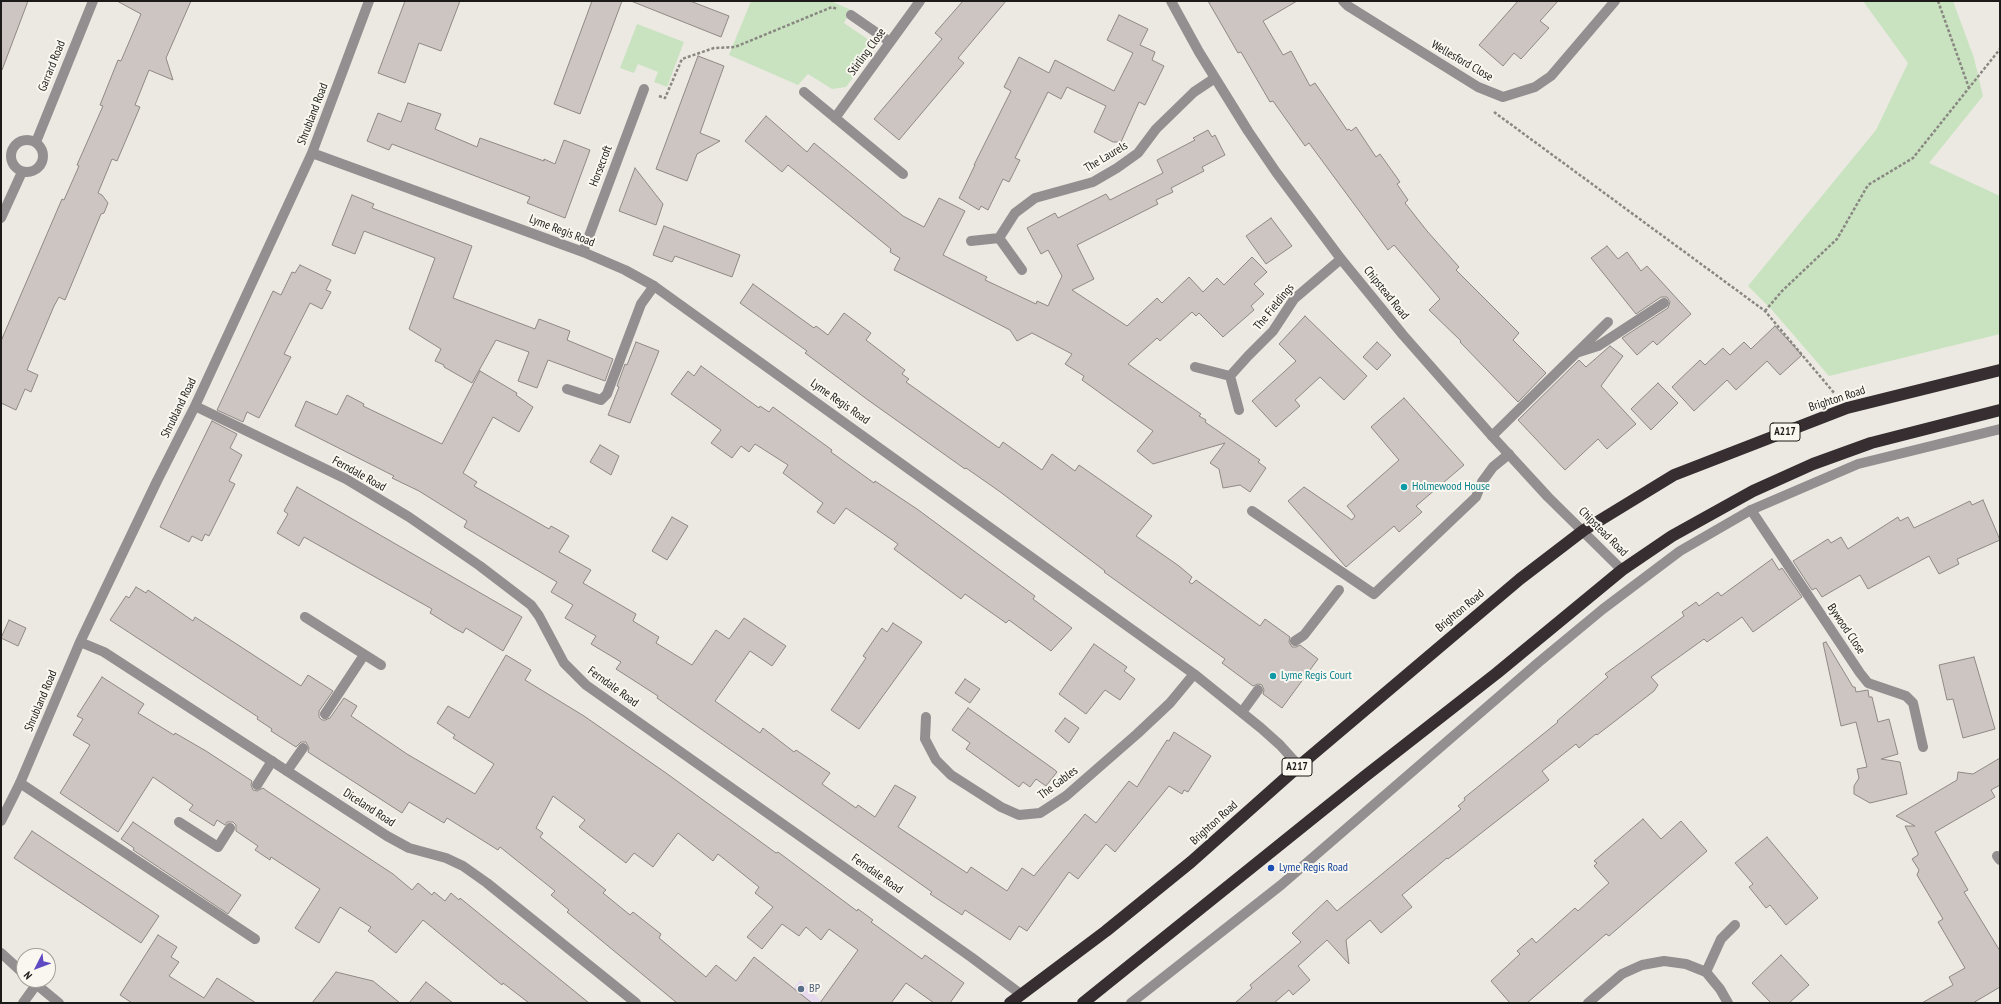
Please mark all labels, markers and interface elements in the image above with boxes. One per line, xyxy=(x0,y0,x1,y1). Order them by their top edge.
street label: Stirling Close xyxy=(845,25,889,79)
street label: Garrard Road xyxy=(35,38,69,94)
street label: Wellesford Close xyxy=(1429,38,1495,84)
street label: Shrubland Road xyxy=(295,81,331,147)
street label: The Laurels xyxy=(1082,138,1130,176)
street label: Horsecroft xyxy=(587,143,615,189)
street label: Lyme Regis Road xyxy=(527,212,597,250)
street label: Chipstead Road xyxy=(1360,264,1412,322)
street label: The Fieldings xyxy=(1251,281,1297,333)
street label: Shrubland Road xyxy=(158,376,200,440)
street label: Lyme Regis Road xyxy=(808,376,872,428)
street label: Brighton Road xyxy=(1807,383,1867,415)
road number: A217 xyxy=(1770,423,1800,441)
street label: Ferndale Road xyxy=(330,453,388,495)
place label: Holmewood House xyxy=(1412,480,1490,494)
marker: Holmewood House xyxy=(1399,482,1409,492)
street label: Chipstead Road xyxy=(1575,504,1631,560)
street label: Brighton Road xyxy=(1433,587,1487,635)
street label: Bywood Close xyxy=(1824,601,1868,657)
street label: Ferndale Road xyxy=(585,664,641,710)
street label: Shrubland Road xyxy=(22,668,60,734)
place label: Lyme Regis Court xyxy=(1281,669,1352,683)
marker: Lyme Regis Court xyxy=(1268,671,1278,681)
road number: A217 xyxy=(1282,758,1312,776)
street label: The Gables xyxy=(1035,763,1081,803)
street label: Diceland Road xyxy=(340,786,398,830)
street label: Brighton Road xyxy=(1187,798,1241,848)
street label: Ferndale Road xyxy=(849,851,905,897)
place label: Lyme Regis Road xyxy=(1279,861,1348,875)
marker: Lyme Regis Road xyxy=(1266,863,1276,873)
north arrow xyxy=(16,948,56,988)
text: N xyxy=(21,968,35,982)
place label: BP xyxy=(809,982,820,996)
marker: BP xyxy=(796,984,806,994)

